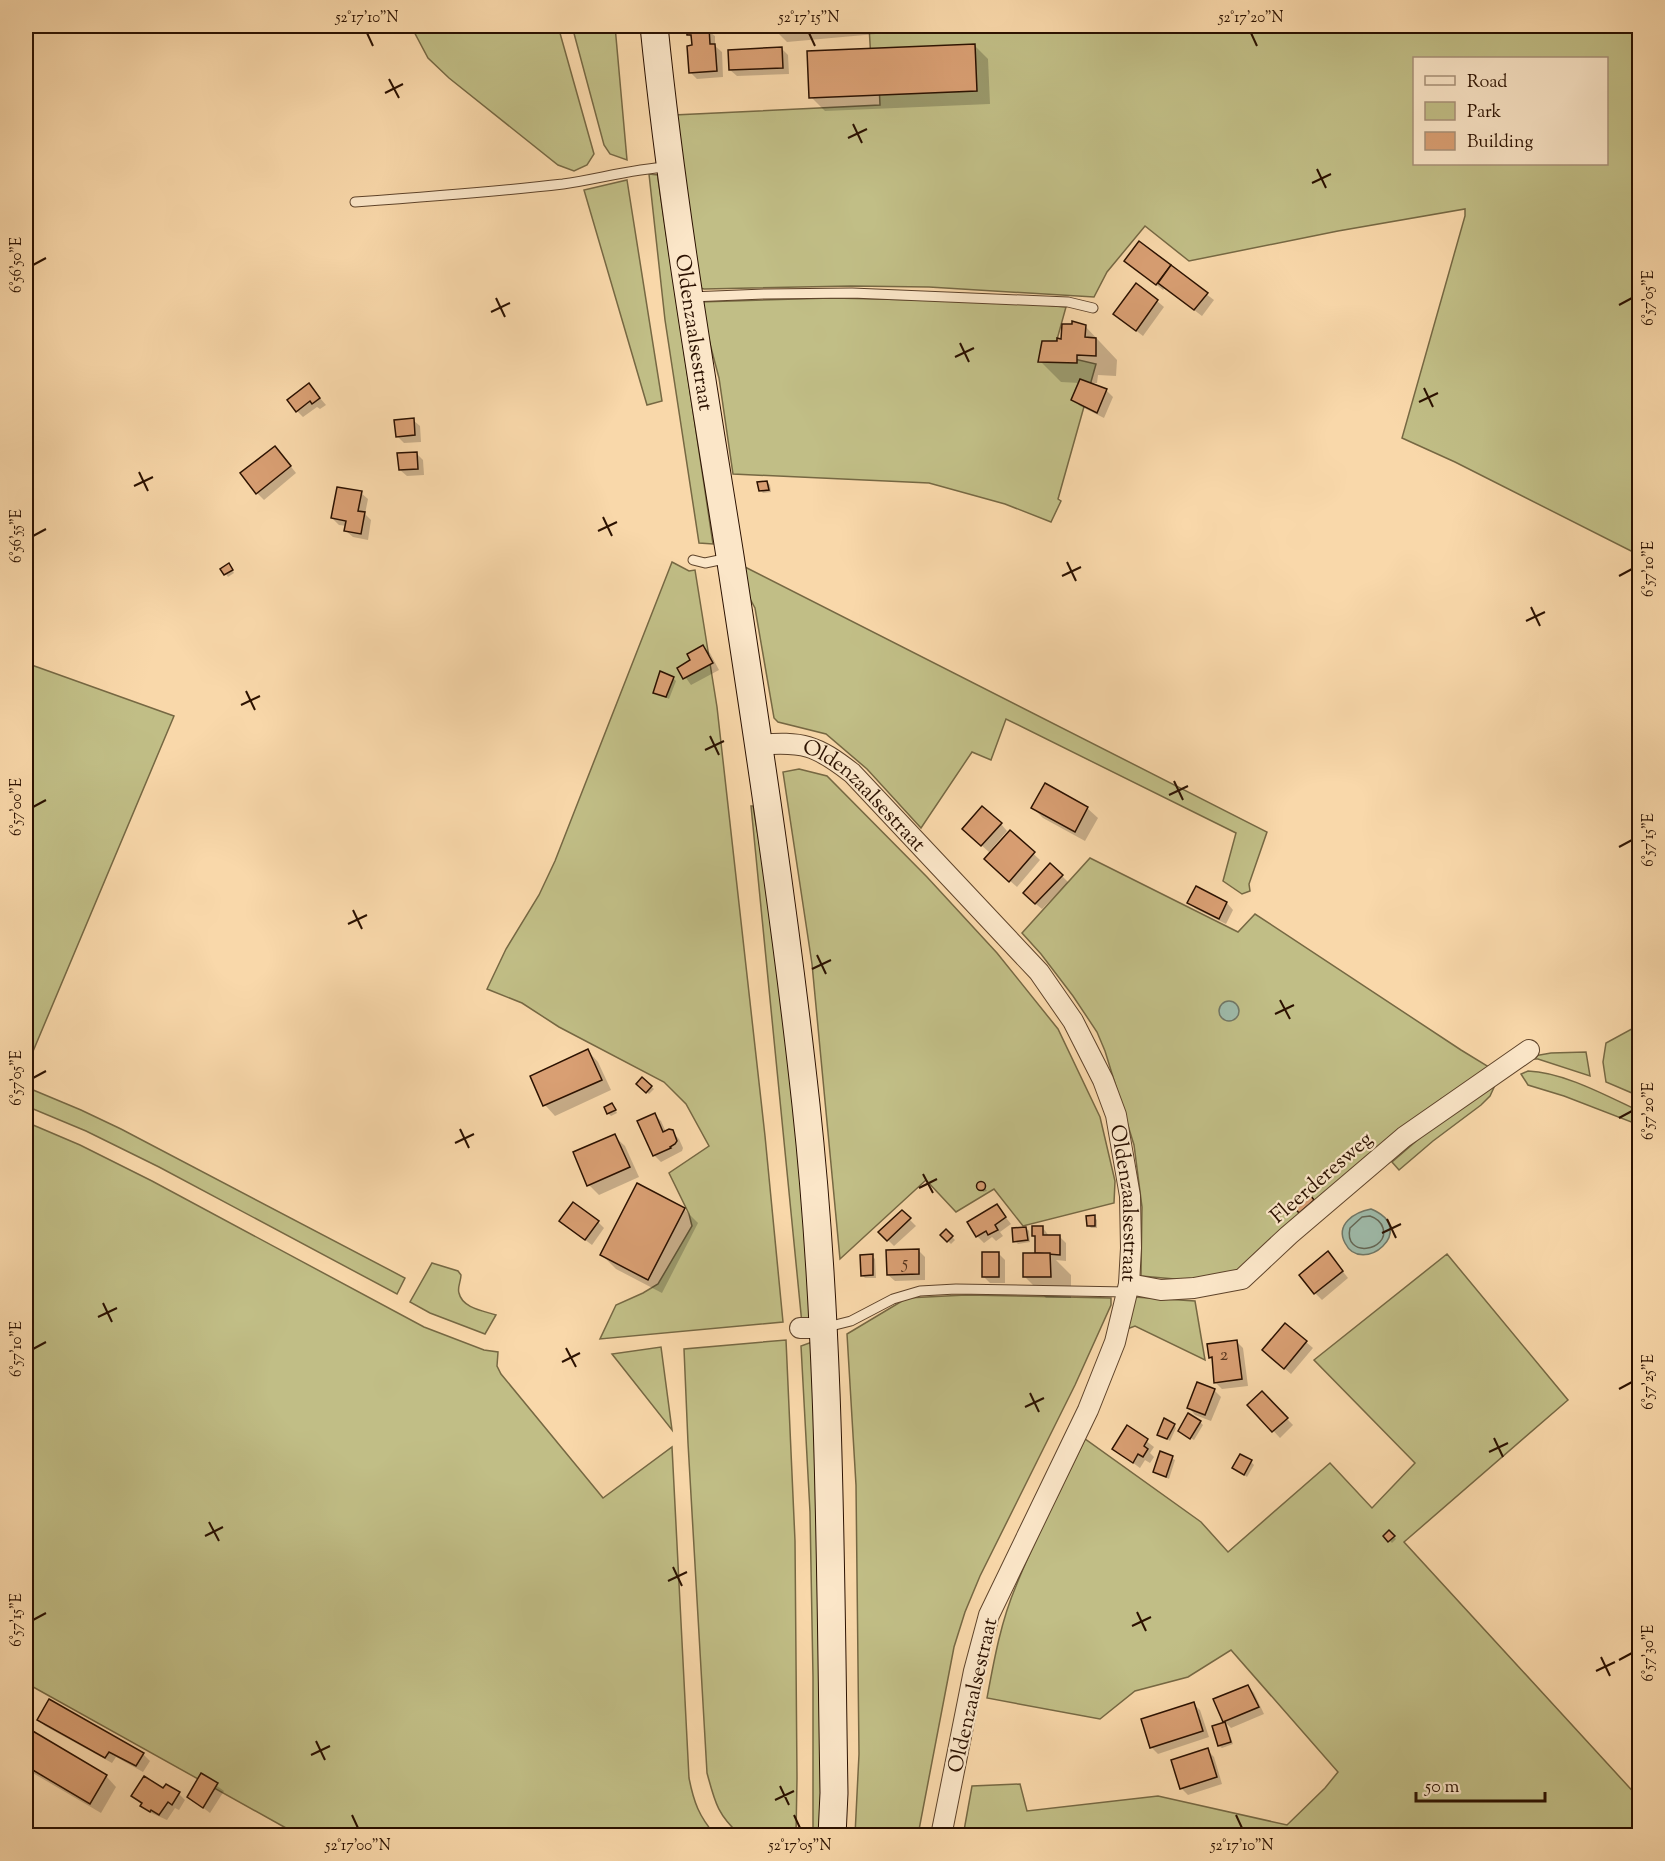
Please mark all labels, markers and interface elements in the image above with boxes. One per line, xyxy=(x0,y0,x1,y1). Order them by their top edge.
text: 52°17'10"N xyxy=(334,8,399,29)
text: 52°17'15"N xyxy=(778,8,839,29)
text: 52°17'20"N xyxy=(1217,8,1284,29)
legend xyxy=(1413,57,1608,165)
text: Road xyxy=(1467,70,1507,96)
text: Park xyxy=(1467,100,1502,126)
text: Building xyxy=(1467,130,1533,156)
text: 6°56'50"E xyxy=(7,237,28,293)
street label: Oldenzaalsestraat xyxy=(666,252,720,413)
text: 6°57'05"E xyxy=(1639,270,1660,326)
text: 6°56'55"E xyxy=(7,509,28,563)
text: 6°57'10"E xyxy=(1639,541,1660,597)
street label: Oldenzaalsestraat xyxy=(798,733,932,859)
text: 6°57'00"E xyxy=(7,778,28,836)
text: 6°57'15"E xyxy=(1639,813,1660,867)
text: 6°57'05"E xyxy=(7,1050,28,1106)
text: 6°57'20"E xyxy=(1639,1082,1660,1140)
street label: Oldenzaalsestraat xyxy=(1101,1122,1144,1283)
street label: Fleerderesweg xyxy=(1264,1125,1380,1232)
house number: 5 xyxy=(901,1251,908,1277)
text: 6°57'10"E xyxy=(7,1321,28,1377)
house number: 2 xyxy=(1220,1343,1229,1369)
text: 6°57'25"E xyxy=(1639,1354,1660,1410)
text: 6°57'15"E xyxy=(7,1593,28,1647)
street label: Oldenzaalsestraat xyxy=(942,1615,1006,1776)
text: 6°57'30"E xyxy=(1639,1625,1660,1681)
scale bar xyxy=(1416,1765,1545,1803)
text: 50 m xyxy=(1424,1775,1460,1801)
text: 52°17'00"N xyxy=(324,1836,391,1857)
text: 52°17'05"N xyxy=(768,1836,831,1857)
text: 52°17'10"N xyxy=(1209,1836,1274,1857)

